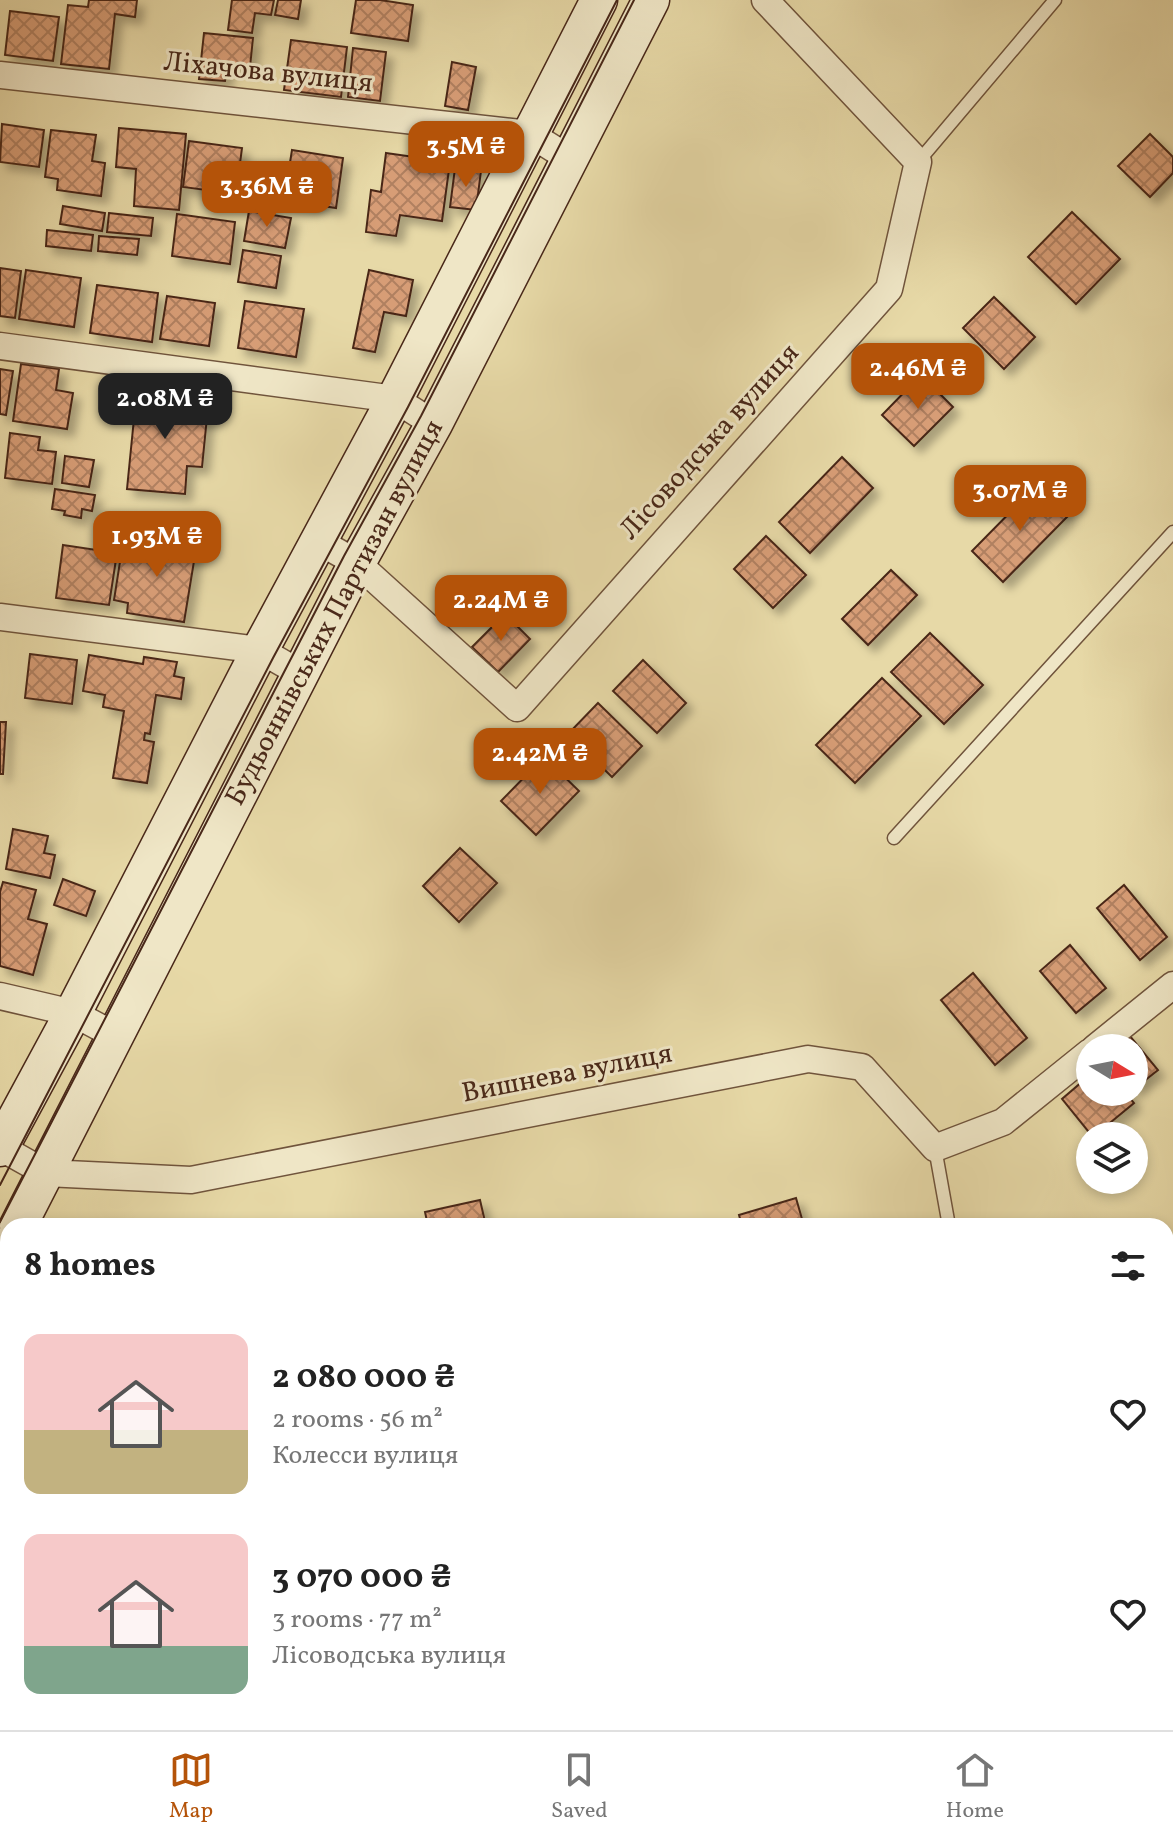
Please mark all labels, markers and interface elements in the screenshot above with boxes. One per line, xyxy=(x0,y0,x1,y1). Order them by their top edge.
street label: Ліхачова вулиця xyxy=(161,43,375,103)
pin: 3.5M ₴ xyxy=(401,121,531,189)
text: 3.5M ₴ xyxy=(426,129,506,165)
pin: 3.36M ₴ xyxy=(193,161,341,229)
text: 3.36M ₴ xyxy=(220,169,314,205)
street label: Лісоводська вулиця xyxy=(611,335,809,549)
pin: 2.46M ₴ xyxy=(844,343,992,411)
text: 2.46M ₴ xyxy=(869,351,967,387)
pin: 2.08M ₴ xyxy=(91,373,239,441)
text: 2.08M ₴ xyxy=(116,381,214,417)
street label: Будьоннівських Партизан вулиця xyxy=(216,413,454,813)
pin: 3.07M ₴ xyxy=(946,465,1094,533)
text: 3.07M ₴ xyxy=(972,473,1068,509)
pin: 1.93M ₴ xyxy=(83,511,231,579)
text: 1.93M ₴ xyxy=(111,519,203,555)
pin: 2.24M ₴ xyxy=(427,575,575,643)
text: 2.24M ₴ xyxy=(453,583,549,619)
pin: 2.42M ₴ xyxy=(466,728,614,796)
text: 2.42M ₴ xyxy=(492,736,588,772)
street label: Вишнева вулиця xyxy=(458,1034,676,1114)
north arrow xyxy=(1076,1034,1148,1106)
map controls xyxy=(1076,1034,1148,1194)
button: layers xyxy=(1076,1122,1148,1194)
text: 8 homes xyxy=(24,1243,156,1290)
icon: filters xyxy=(1106,1244,1150,1288)
text: 2 080 000 ₴ xyxy=(272,1355,455,1402)
icon: home xyxy=(88,1366,184,1462)
icon: heart xyxy=(1106,1392,1150,1436)
text: 2 rooms · 56 m² xyxy=(272,1402,443,1438)
text: Колесси вулиця xyxy=(272,1438,458,1474)
text: 3 070 000 ₴ xyxy=(272,1555,452,1602)
icon: home xyxy=(88,1566,184,1662)
icon: heart xyxy=(1106,1592,1150,1636)
text: 3 rooms · 77 m² xyxy=(272,1602,442,1638)
text: Лісоводська вулиця xyxy=(272,1638,506,1674)
tab: Map xyxy=(169,1748,213,1827)
tab: Saved xyxy=(551,1748,608,1827)
tab: Home xyxy=(946,1748,1004,1827)

